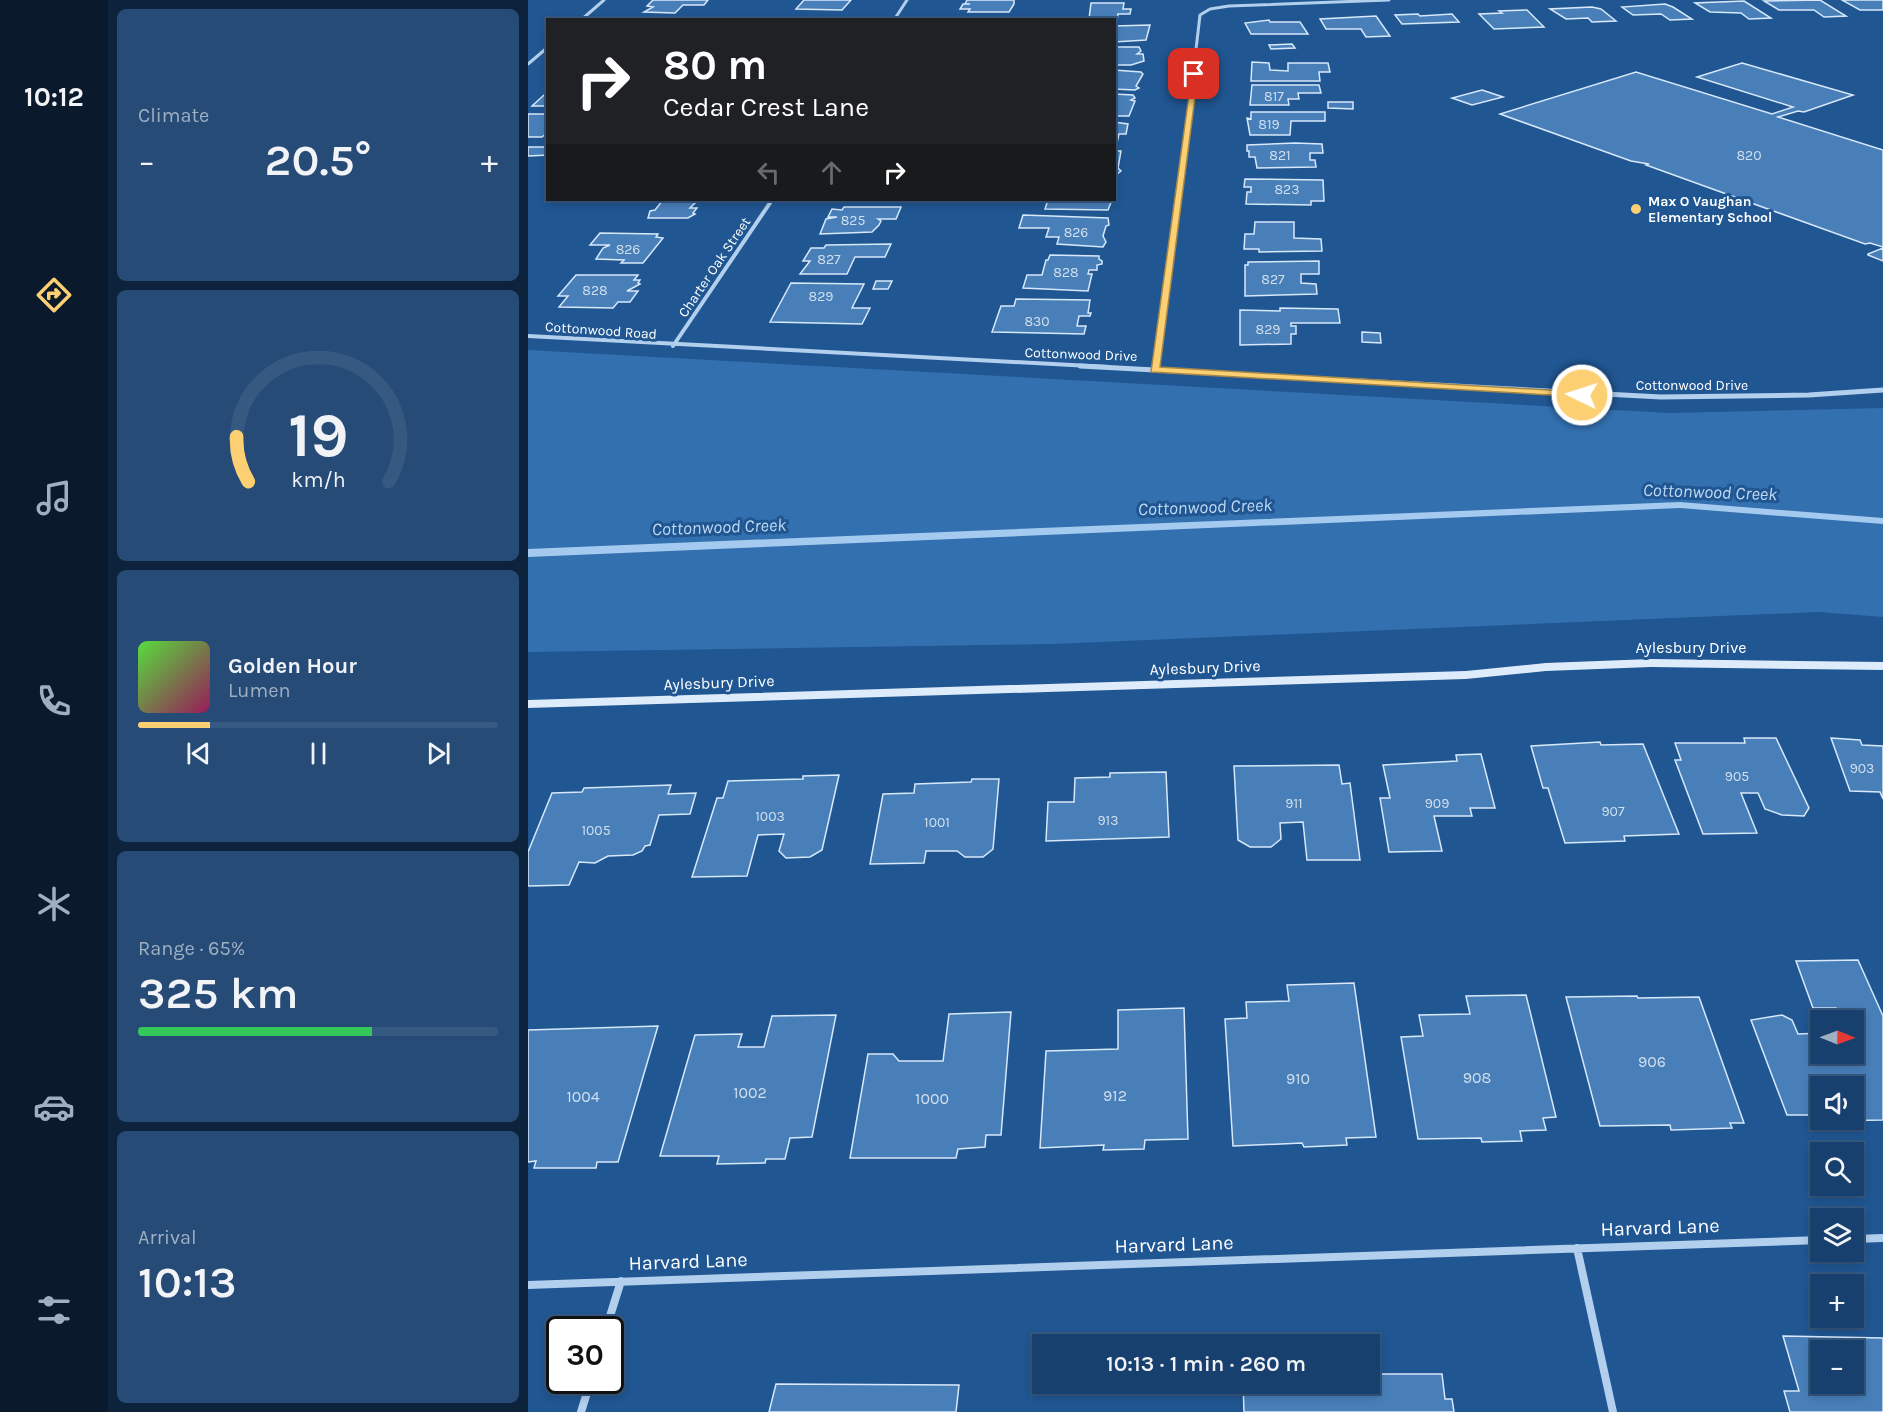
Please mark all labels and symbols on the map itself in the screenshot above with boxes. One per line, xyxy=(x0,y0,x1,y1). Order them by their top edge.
pin xyxy=(1168,48,1219,99)
house number: 817 xyxy=(1264,88,1284,105)
house number: 819 xyxy=(1258,116,1280,133)
house number: 821 xyxy=(1269,147,1291,164)
house number: 820 xyxy=(1736,147,1762,164)
house number: 823 xyxy=(1275,181,1299,198)
place label: Max O Vaughan Elementary School xyxy=(1648,193,1772,226)
marker: Max O Vaughan Elementary School xyxy=(1629,202,1643,216)
house number: 825 xyxy=(841,212,865,229)
street label: Charter Oak Street xyxy=(675,214,754,321)
house number: 826 xyxy=(1064,224,1088,241)
house number: 826 xyxy=(616,241,640,258)
house number: 827 xyxy=(817,251,841,268)
house number: 828 xyxy=(1053,264,1079,281)
house number: 827 xyxy=(1261,271,1285,288)
house number: 828 xyxy=(582,282,608,299)
house number: 829 xyxy=(809,288,833,305)
house number: 830 xyxy=(1024,313,1050,330)
street label: Cottonwood Road xyxy=(544,318,657,343)
house number: 829 xyxy=(1256,321,1280,338)
street label: Cottonwood Drive xyxy=(1024,344,1138,365)
position arrow xyxy=(1550,363,1614,427)
street label: Cottonwood Drive xyxy=(1636,377,1748,394)
water label: Cottonwood Creek xyxy=(1642,479,1778,505)
water label: Cottonwood Creek xyxy=(1137,494,1273,520)
water label: Cottonwood Creek xyxy=(651,514,787,540)
street label: Aylesbury Drive xyxy=(1636,638,1746,657)
street label: Aylesbury Drive xyxy=(1149,656,1261,679)
street label: Aylesbury Drive xyxy=(663,671,775,694)
house number: 903 xyxy=(1850,760,1874,777)
house number: 905 xyxy=(1725,768,1749,785)
house number: 911 xyxy=(1285,795,1303,812)
house number: 909 xyxy=(1425,795,1449,812)
house number: 907 xyxy=(1601,803,1625,820)
house number: 1003 xyxy=(755,808,785,825)
house number: 913 xyxy=(1097,812,1119,829)
house number: 1001 xyxy=(924,814,950,831)
house number: 1005 xyxy=(581,822,611,839)
north arrow xyxy=(1810,1010,1864,1064)
house number: 906 xyxy=(1638,1052,1666,1071)
house number: 908 xyxy=(1463,1068,1491,1087)
house number: 910 xyxy=(1286,1069,1310,1088)
house number: 1002 xyxy=(733,1083,767,1102)
house number: 912 xyxy=(1103,1086,1127,1105)
house number: 1004 xyxy=(566,1087,600,1106)
house number: 1000 xyxy=(915,1089,949,1108)
street label: Harvard Lane xyxy=(1600,1214,1720,1241)
street label: Harvard Lane xyxy=(1114,1231,1234,1258)
street label: Harvard Lane xyxy=(628,1248,748,1275)
speed limit sign: 30 xyxy=(546,1316,624,1394)

